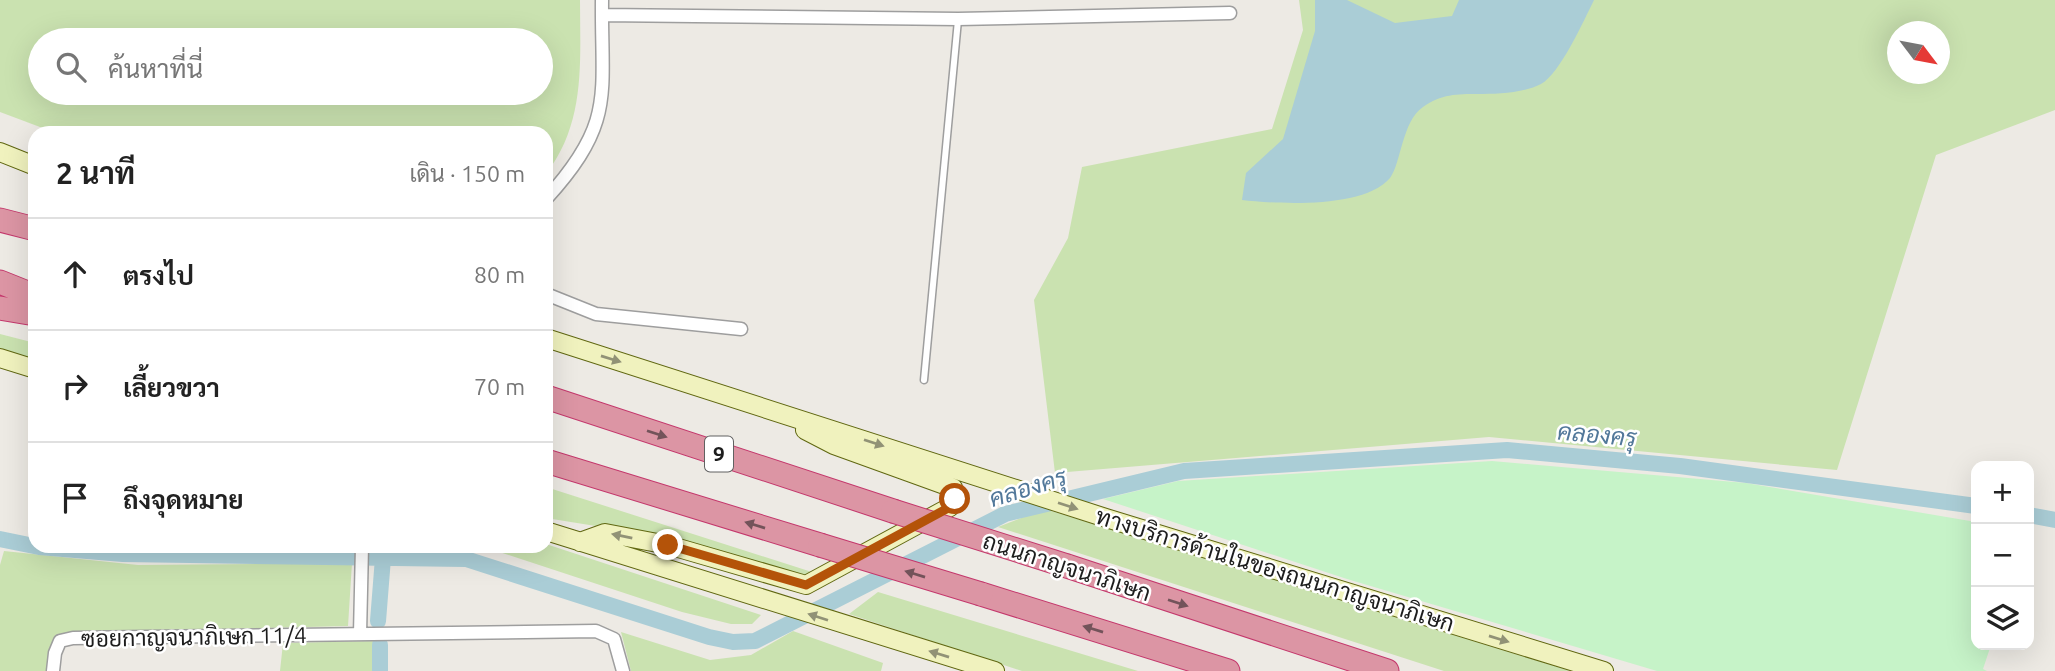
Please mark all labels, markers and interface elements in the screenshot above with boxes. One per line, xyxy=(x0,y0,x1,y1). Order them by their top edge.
north arrow xyxy=(1887,21,1950,84)
search box xyxy=(28,28,553,105)
icon: search xyxy=(52,48,90,86)
text: ค้นหาที่นี่ xyxy=(108,54,203,83)
text: 2 นาที xyxy=(56,156,135,190)
text: เดิน · 150 m xyxy=(409,161,525,186)
icon: ahead xyxy=(56,255,94,293)
text: ตรงไป xyxy=(123,261,194,290)
text: 80 m xyxy=(474,262,525,287)
one-way arrow xyxy=(601,354,622,365)
icon: right xyxy=(56,367,94,405)
text: เลี้ยวขวา xyxy=(123,373,220,402)
text: 70 m xyxy=(474,374,525,399)
water label: คลองครุ xyxy=(1556,418,1639,455)
one-way arrow xyxy=(647,429,668,440)
road number: 9 xyxy=(705,436,733,472)
one-way arrow xyxy=(864,439,885,449)
map controls xyxy=(1971,461,2034,650)
button: + xyxy=(1971,461,2034,524)
water label: คลองครุ xyxy=(986,463,1072,515)
icon: arrive xyxy=(56,479,94,517)
route start xyxy=(939,483,970,514)
text: ถึงจุดหมาย xyxy=(123,485,244,514)
street label: ทางบริการด้านในของถนนกาญจนาภิเษก xyxy=(1092,500,1458,638)
one-way arrow xyxy=(1058,501,1079,512)
one-way arrow xyxy=(744,520,765,530)
button: − xyxy=(1971,524,2034,587)
street label: ถนนกาญจนาภิเษก xyxy=(980,527,1154,607)
route end xyxy=(652,529,683,560)
one-way arrow xyxy=(611,531,633,542)
one-way arrow xyxy=(905,569,926,579)
button: layers xyxy=(1971,587,2034,650)
one-way arrow xyxy=(1168,598,1189,608)
one-way arrow xyxy=(807,611,828,621)
street label: ซอยกาญจนาภิเษก 11/4 xyxy=(81,621,307,653)
one-way arrow xyxy=(1082,623,1103,634)
one-way arrow xyxy=(1489,634,1510,644)
one-way arrow xyxy=(928,649,949,659)

